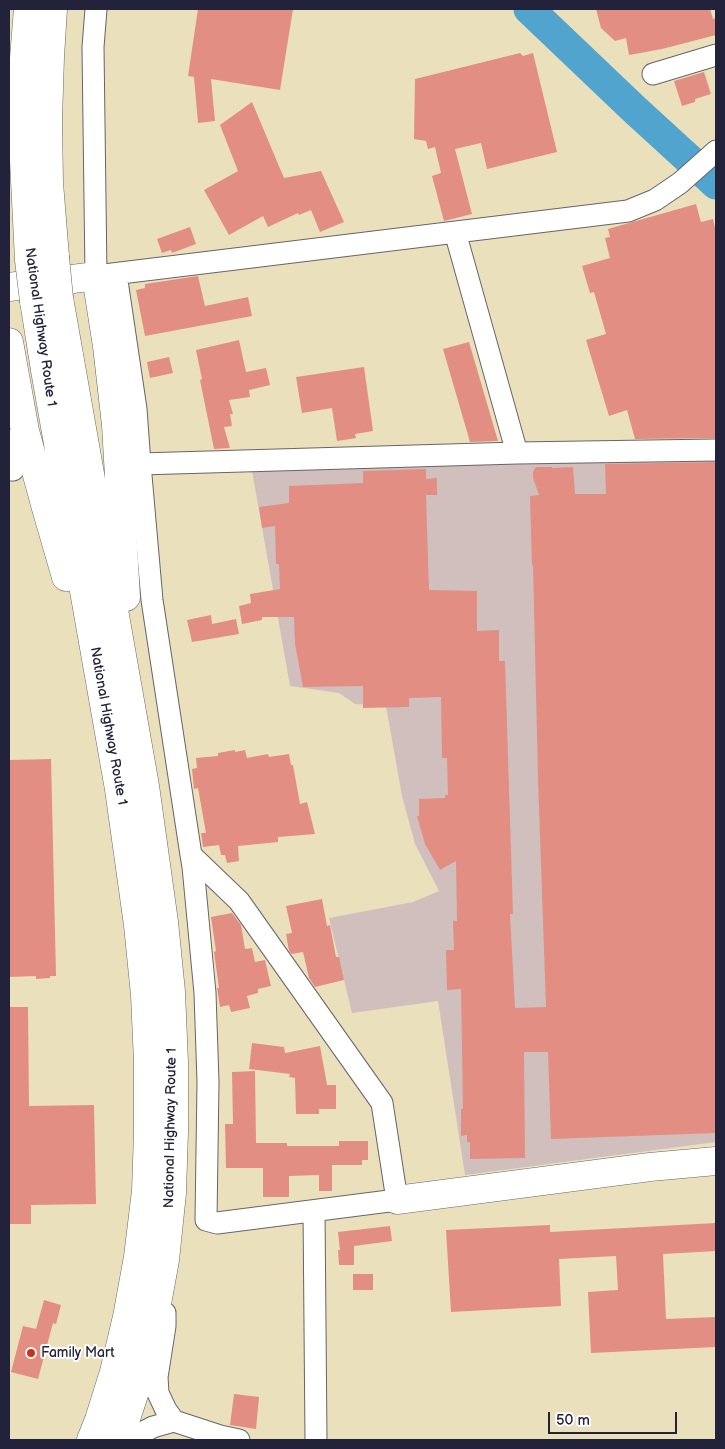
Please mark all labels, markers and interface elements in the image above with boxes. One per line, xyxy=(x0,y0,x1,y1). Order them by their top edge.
street label: National Highway Route 1 xyxy=(21,247,59,407)
street label: National Highway Route 1 xyxy=(86,646,130,806)
street label: National Highway Route 1 xyxy=(161,1048,181,1208)
place label: Family Mart xyxy=(41,1345,114,1361)
marker: Family Mart xyxy=(25,1347,37,1359)
scale bar xyxy=(550,1402,679,1434)
text: 50 m xyxy=(556,1411,590,1430)

